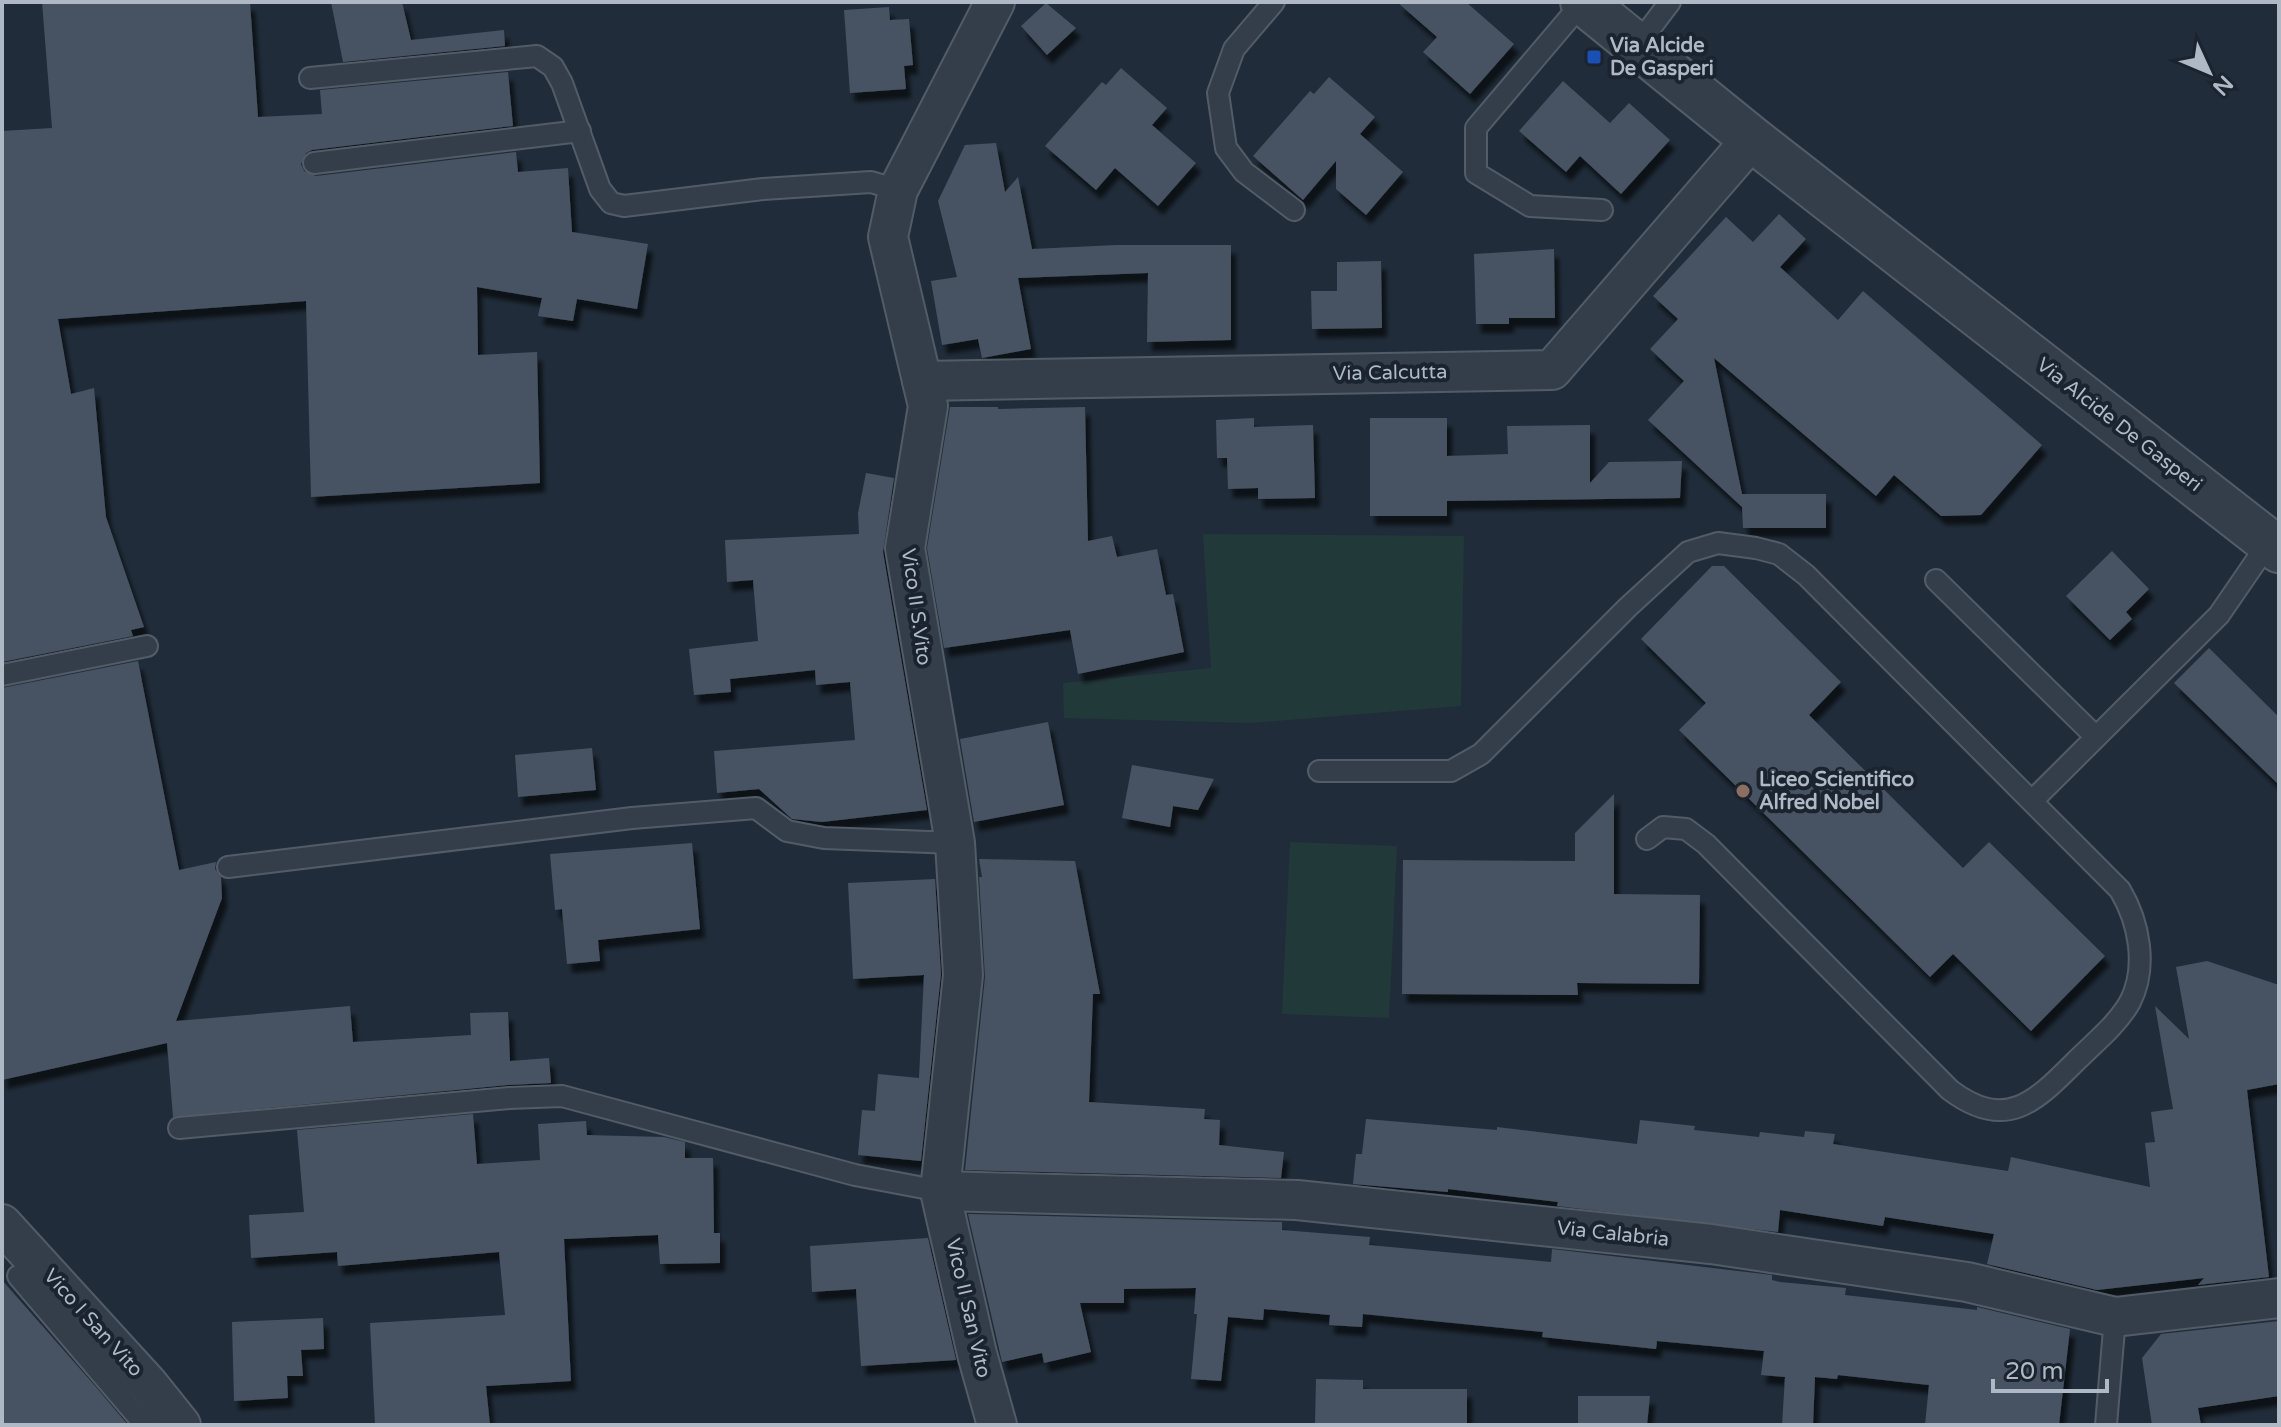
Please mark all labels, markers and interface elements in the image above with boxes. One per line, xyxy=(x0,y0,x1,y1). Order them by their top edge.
north arrow xyxy=(2169,32,2249,112)
place label: Via Alcide De Gasperi xyxy=(1610,34,1714,81)
marker: Via Alcide De Gasperi xyxy=(1585,48,1603,66)
text: N xyxy=(2207,70,2238,101)
street label: Via Alcide De Gasperi xyxy=(2031,353,2207,497)
street label: Via Calcutta xyxy=(1333,360,1447,386)
street label: Vico II S.Vito xyxy=(896,547,936,667)
place label: Liceo Scientifico Alfred Nobel xyxy=(1759,768,1914,815)
marker: Liceo Scientifico Alfred Nobel xyxy=(1734,782,1752,800)
street label: Via Calabria xyxy=(1556,1216,1670,1252)
street label: Vico II San Vito xyxy=(940,1236,996,1380)
street label: Vico I San Vito xyxy=(38,1264,148,1382)
scale bar xyxy=(1993,1343,2107,1393)
text: 20 m xyxy=(2005,1357,2063,1386)

